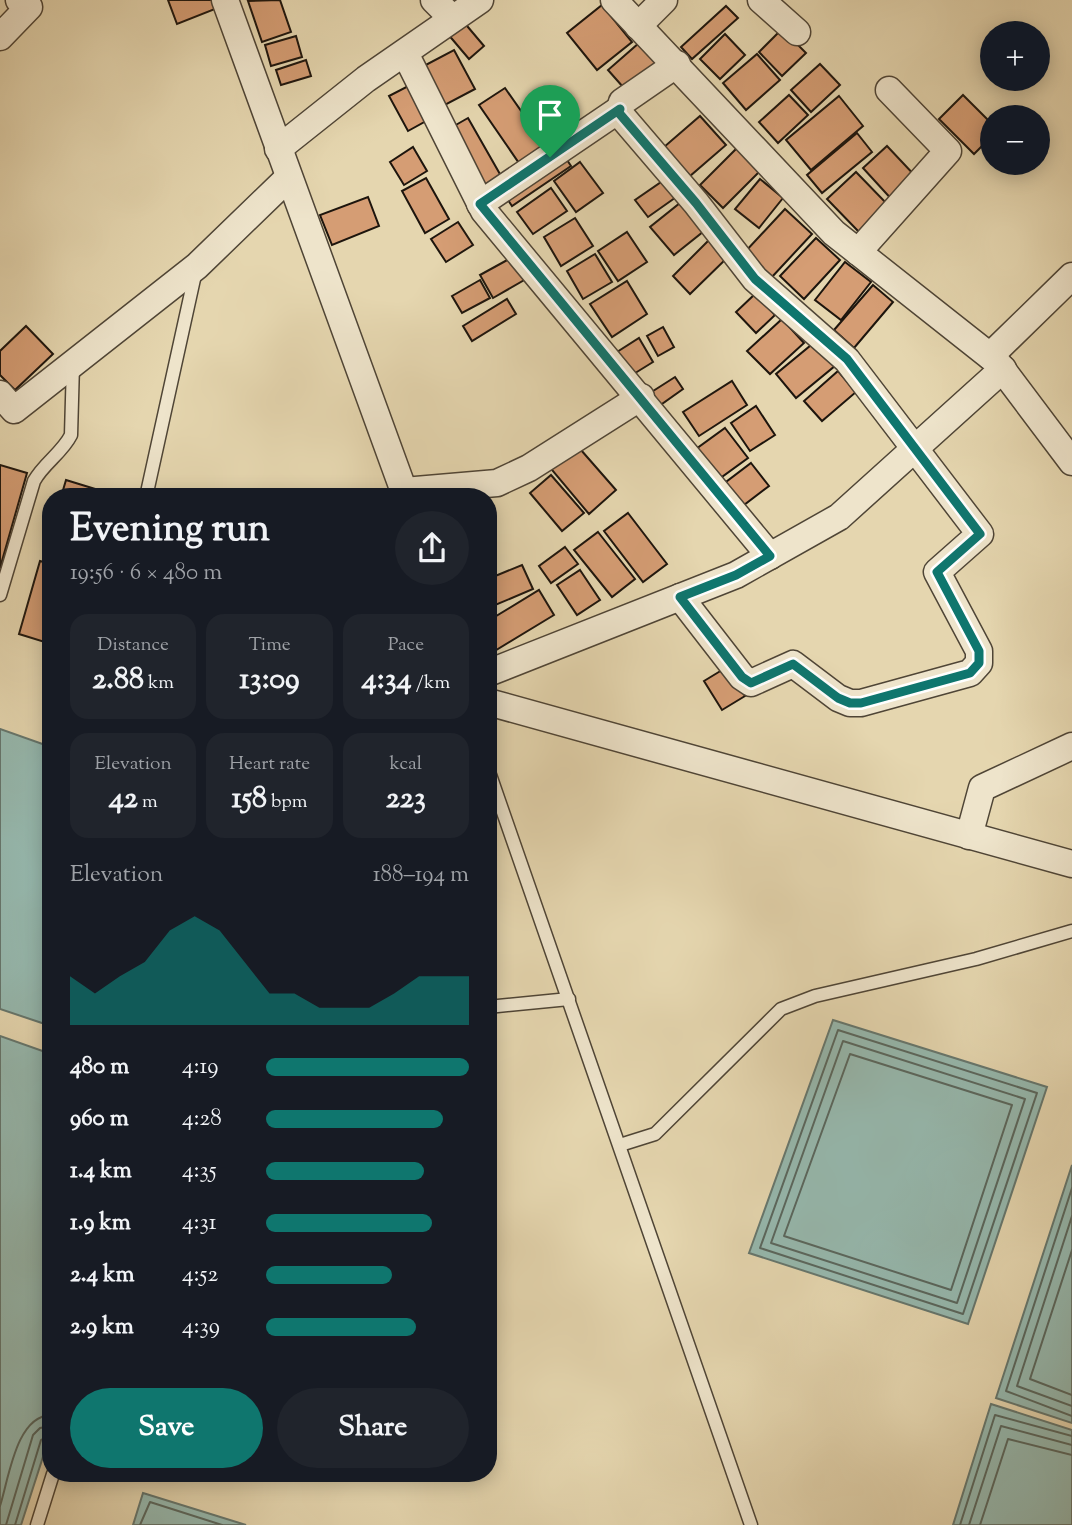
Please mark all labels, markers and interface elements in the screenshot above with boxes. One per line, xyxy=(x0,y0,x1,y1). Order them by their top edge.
map controls xyxy=(980,21,1050,175)
button: + xyxy=(980,21,1050,91)
pin xyxy=(520,85,580,157)
icon: arrive xyxy=(531,96,569,134)
button: − xyxy=(980,105,1050,175)
text: Evening run xyxy=(70,504,270,558)
button: share xyxy=(395,511,469,585)
text: 19:56 · 6 × 480 m xyxy=(70,557,222,590)
text: Distance xyxy=(97,632,169,659)
text: Time xyxy=(248,632,291,659)
text: Pace xyxy=(388,632,424,659)
text: 2.88 xyxy=(92,659,144,702)
text: 13:09 xyxy=(239,659,300,702)
text: 4:34 xyxy=(362,659,412,702)
text: km xyxy=(144,670,174,697)
text: /km xyxy=(412,670,450,697)
text: Elevation xyxy=(95,751,172,778)
text: Heart rate xyxy=(229,751,310,778)
text: kcal xyxy=(390,751,422,778)
text: 42 xyxy=(109,778,138,821)
text: 158 xyxy=(232,778,267,821)
text: 223 xyxy=(386,778,426,821)
text: m xyxy=(138,789,158,816)
text: bpm xyxy=(267,789,307,816)
text: Elevation xyxy=(70,859,163,892)
text: 188–194 m xyxy=(373,859,469,892)
text: 480 m xyxy=(70,1051,129,1084)
text: 4:19 xyxy=(182,1051,218,1084)
text: 960 m xyxy=(70,1103,129,1136)
text: 4:28 xyxy=(182,1103,222,1136)
text: 1.4 km xyxy=(70,1155,132,1188)
text: 4:35 xyxy=(182,1155,217,1188)
text: 1.9 km xyxy=(70,1207,131,1240)
text: 4:31 xyxy=(182,1207,217,1240)
text: 2.4 km xyxy=(70,1259,135,1292)
text: 4:52 xyxy=(182,1259,218,1292)
text: 2.9 km xyxy=(70,1311,134,1344)
text: 4:39 xyxy=(182,1311,220,1344)
button: Save xyxy=(70,1388,263,1468)
button: Share xyxy=(277,1388,469,1468)

